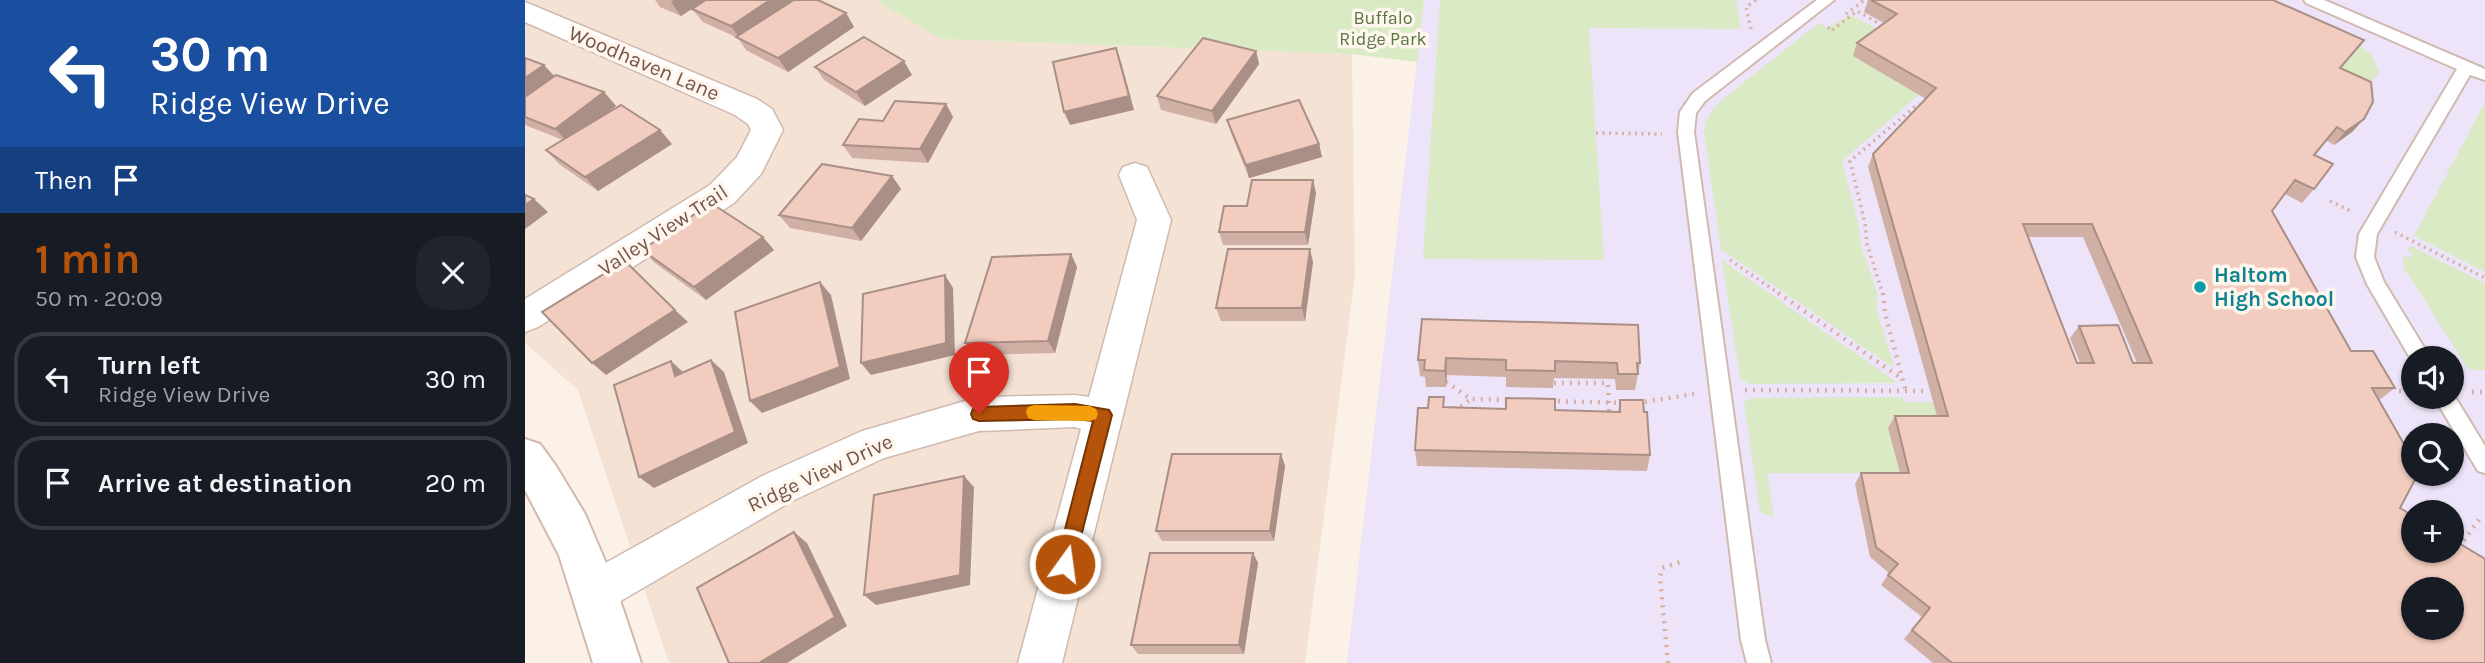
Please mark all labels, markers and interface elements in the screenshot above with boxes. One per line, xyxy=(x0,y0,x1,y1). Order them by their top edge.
park label: Buffalo Ridge Park xyxy=(1339,7,1427,50)
street label: Woodhaven Lane xyxy=(565,20,723,106)
text: 30 m xyxy=(150,26,270,83)
icon: left xyxy=(35,28,126,119)
text: Ridge View Drive xyxy=(150,85,390,122)
icon: arrive xyxy=(107,161,145,199)
text: Then xyxy=(35,165,93,196)
street label: Valley View Trail xyxy=(594,179,732,281)
text: 1 min xyxy=(35,234,140,284)
button: close xyxy=(416,236,490,310)
place label: Haltom High School xyxy=(2214,263,2334,311)
marker: Haltom High School xyxy=(2192,279,2208,295)
text: 50 m · 20:09 xyxy=(35,285,163,312)
pin xyxy=(949,342,1009,414)
map controls xyxy=(2401,346,2464,640)
button: sound xyxy=(2401,346,2464,409)
text: Turn left xyxy=(98,350,200,381)
icon: arrive xyxy=(960,353,998,391)
icon: left xyxy=(39,360,77,398)
text: 30 m xyxy=(425,364,486,395)
text: Ridge View Drive xyxy=(98,381,270,408)
button: search xyxy=(2401,423,2464,486)
street label: Ridge View Drive xyxy=(744,429,896,517)
icon: arrive xyxy=(39,464,77,502)
text: Arrive at destination xyxy=(98,468,352,499)
text: 20 m xyxy=(425,468,486,499)
button: + xyxy=(2401,500,2464,563)
position arrow xyxy=(1028,527,1102,601)
button: − xyxy=(2401,577,2464,640)

